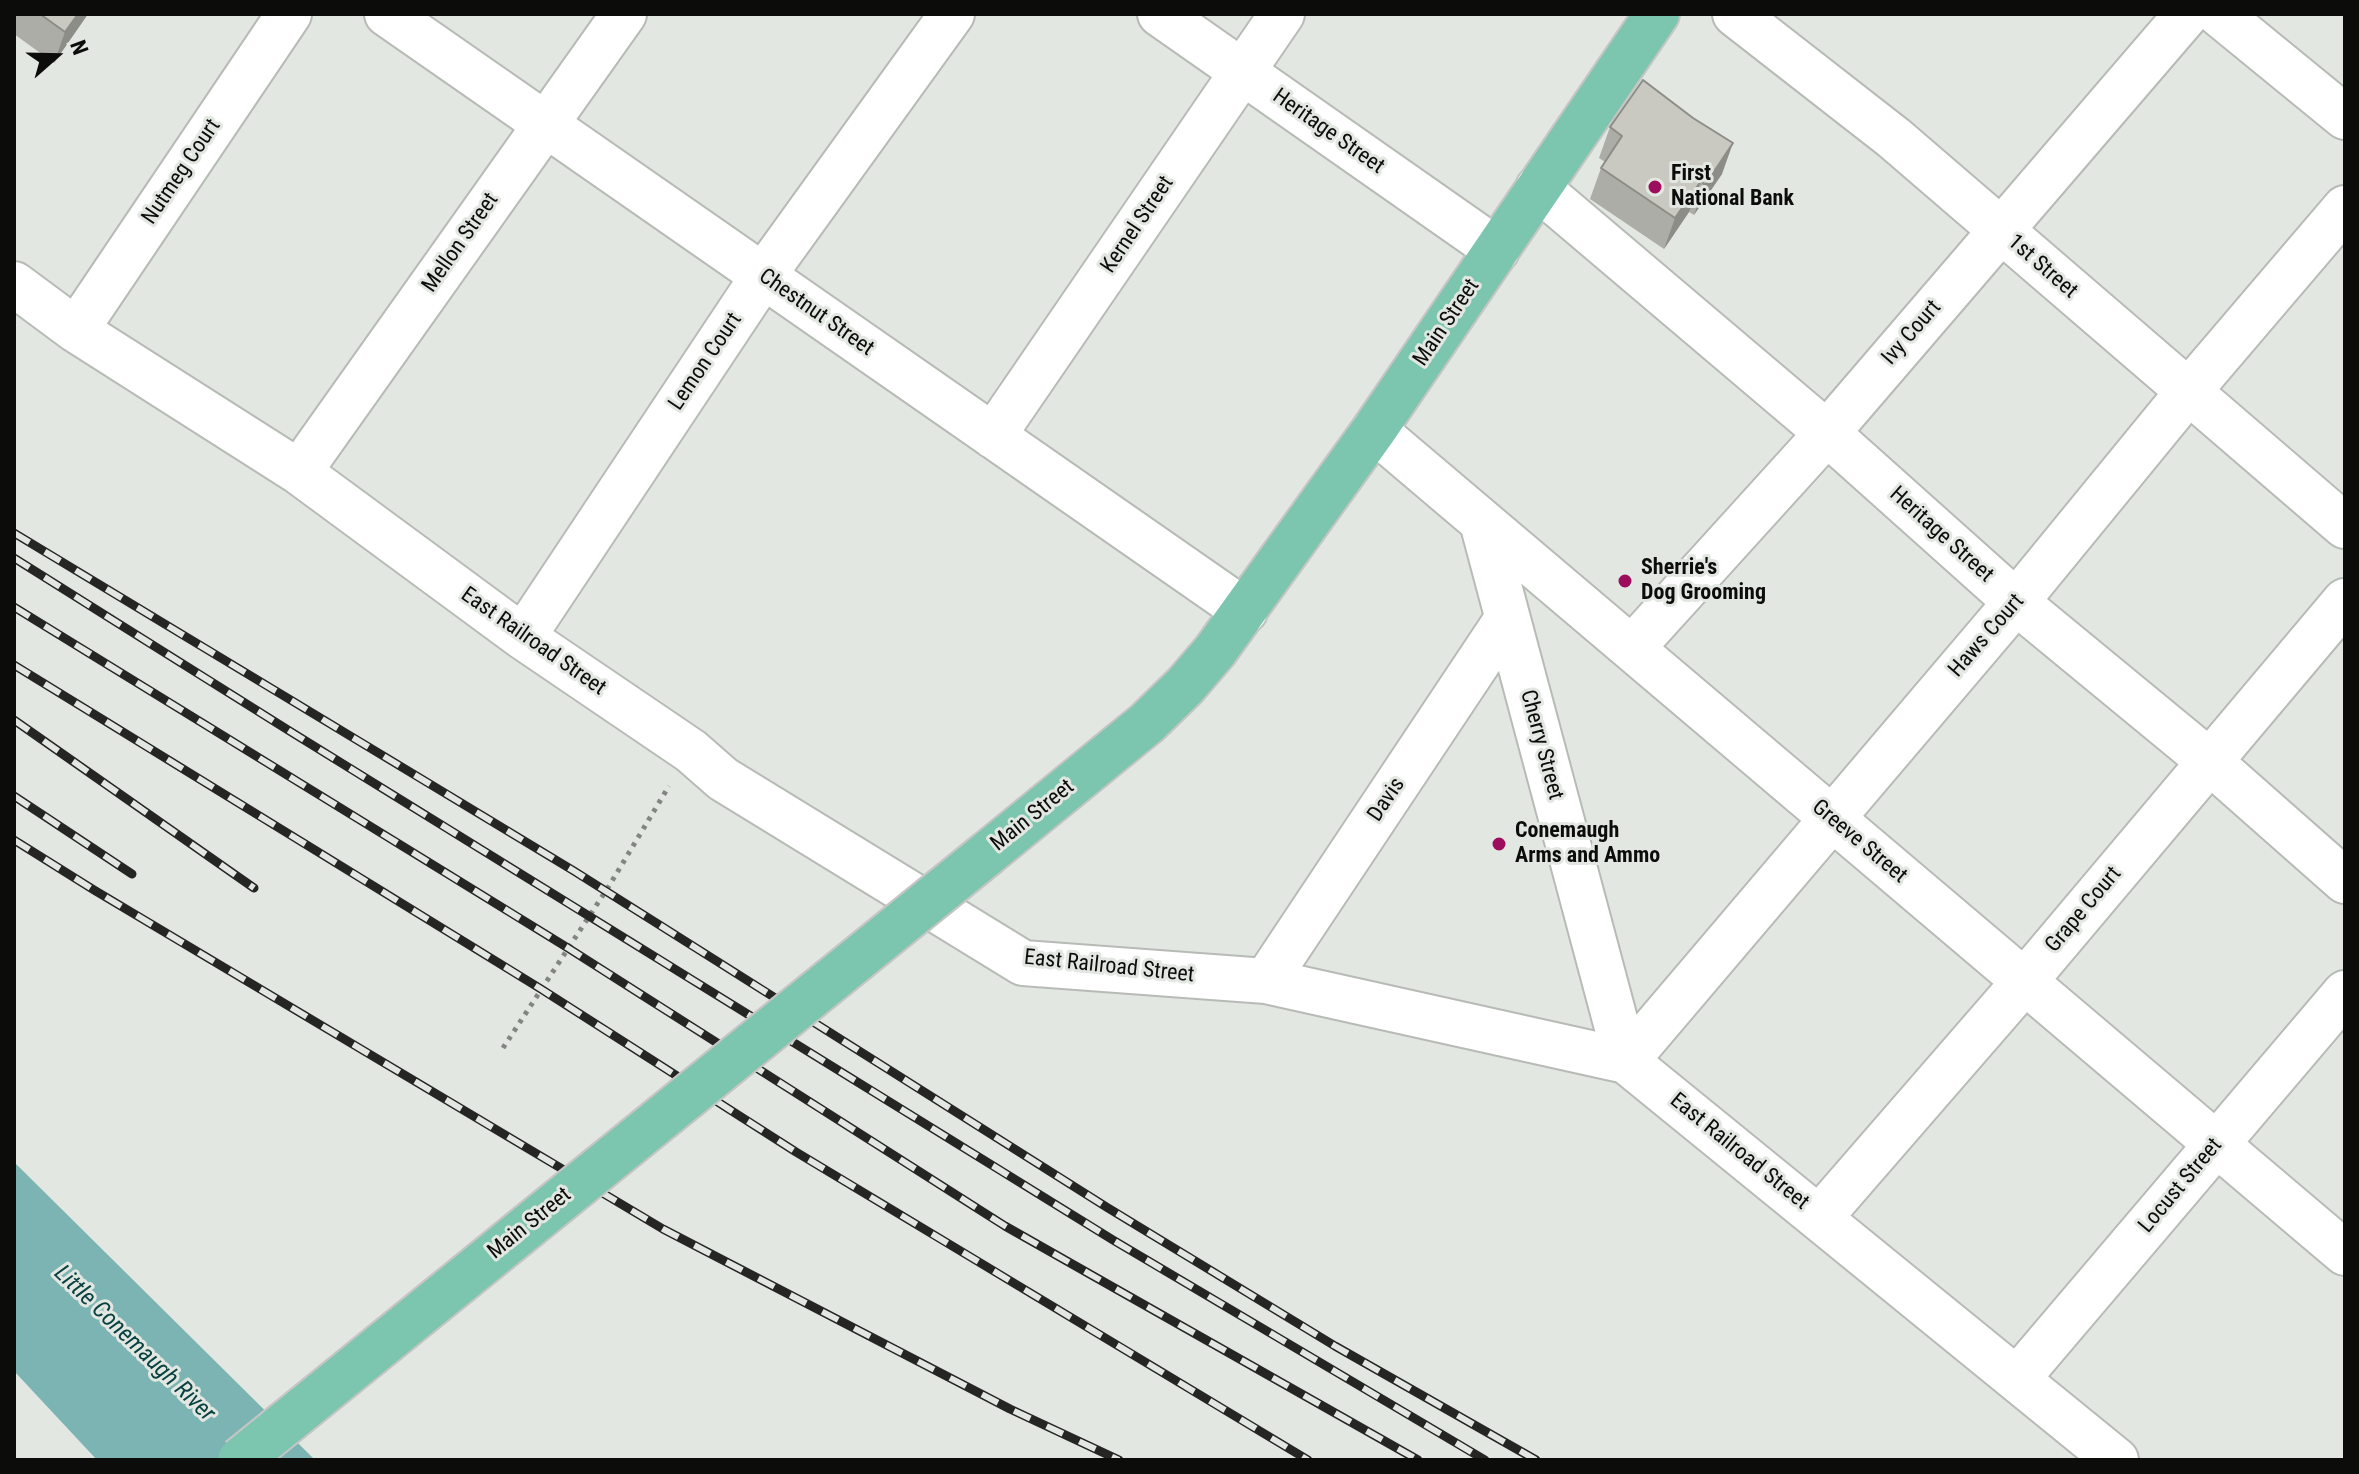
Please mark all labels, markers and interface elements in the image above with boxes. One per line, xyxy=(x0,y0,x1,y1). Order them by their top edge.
north arrow xyxy=(16,16,96,96)
text: N xyxy=(65,37,93,58)
street label: Heritage Street xyxy=(1267,84,1389,180)
street label: Nutmeg Court xyxy=(137,114,227,230)
place label: First National Bank xyxy=(1671,161,1794,212)
street label: Kernel Street xyxy=(1096,171,1180,279)
marker: First National Bank xyxy=(1646,178,1664,196)
street label: Mellon Street xyxy=(417,188,505,298)
street label: 1st Street xyxy=(2002,229,2082,305)
street label: Chestnut Street xyxy=(753,264,879,362)
street label: Main Street xyxy=(1408,274,1486,372)
street label: Ivy Court xyxy=(1877,295,1947,371)
street label: Lemon Court xyxy=(664,308,748,416)
street label: Heritage Street xyxy=(1884,482,1998,588)
place label: Sherrie's Dog Grooming xyxy=(1641,555,1766,606)
marker: Sherrie's Dog Grooming xyxy=(1616,572,1634,590)
street label: East Railroad Street xyxy=(455,582,611,702)
street label: Haws Court xyxy=(1944,589,2030,683)
street label: Cherry Street xyxy=(1514,687,1568,803)
street label: Davis xyxy=(1363,773,1411,827)
street label: Main Street xyxy=(986,774,1080,858)
street label: Greeve Street xyxy=(1806,795,1912,889)
place label: Conemaugh Arms and Ammo xyxy=(1515,818,1660,870)
marker: Conemaugh Arms and Ammo xyxy=(1490,835,1508,853)
street label: Grape Court xyxy=(2040,862,2128,958)
street label: East Railroad Street xyxy=(1023,945,1195,989)
street label: East Railroad Street xyxy=(1664,1088,1814,1216)
street label: Locust Street xyxy=(2134,1133,2228,1239)
street label: Main Street xyxy=(483,1182,577,1266)
water label: Little Conemaugh River xyxy=(48,1260,220,1428)

